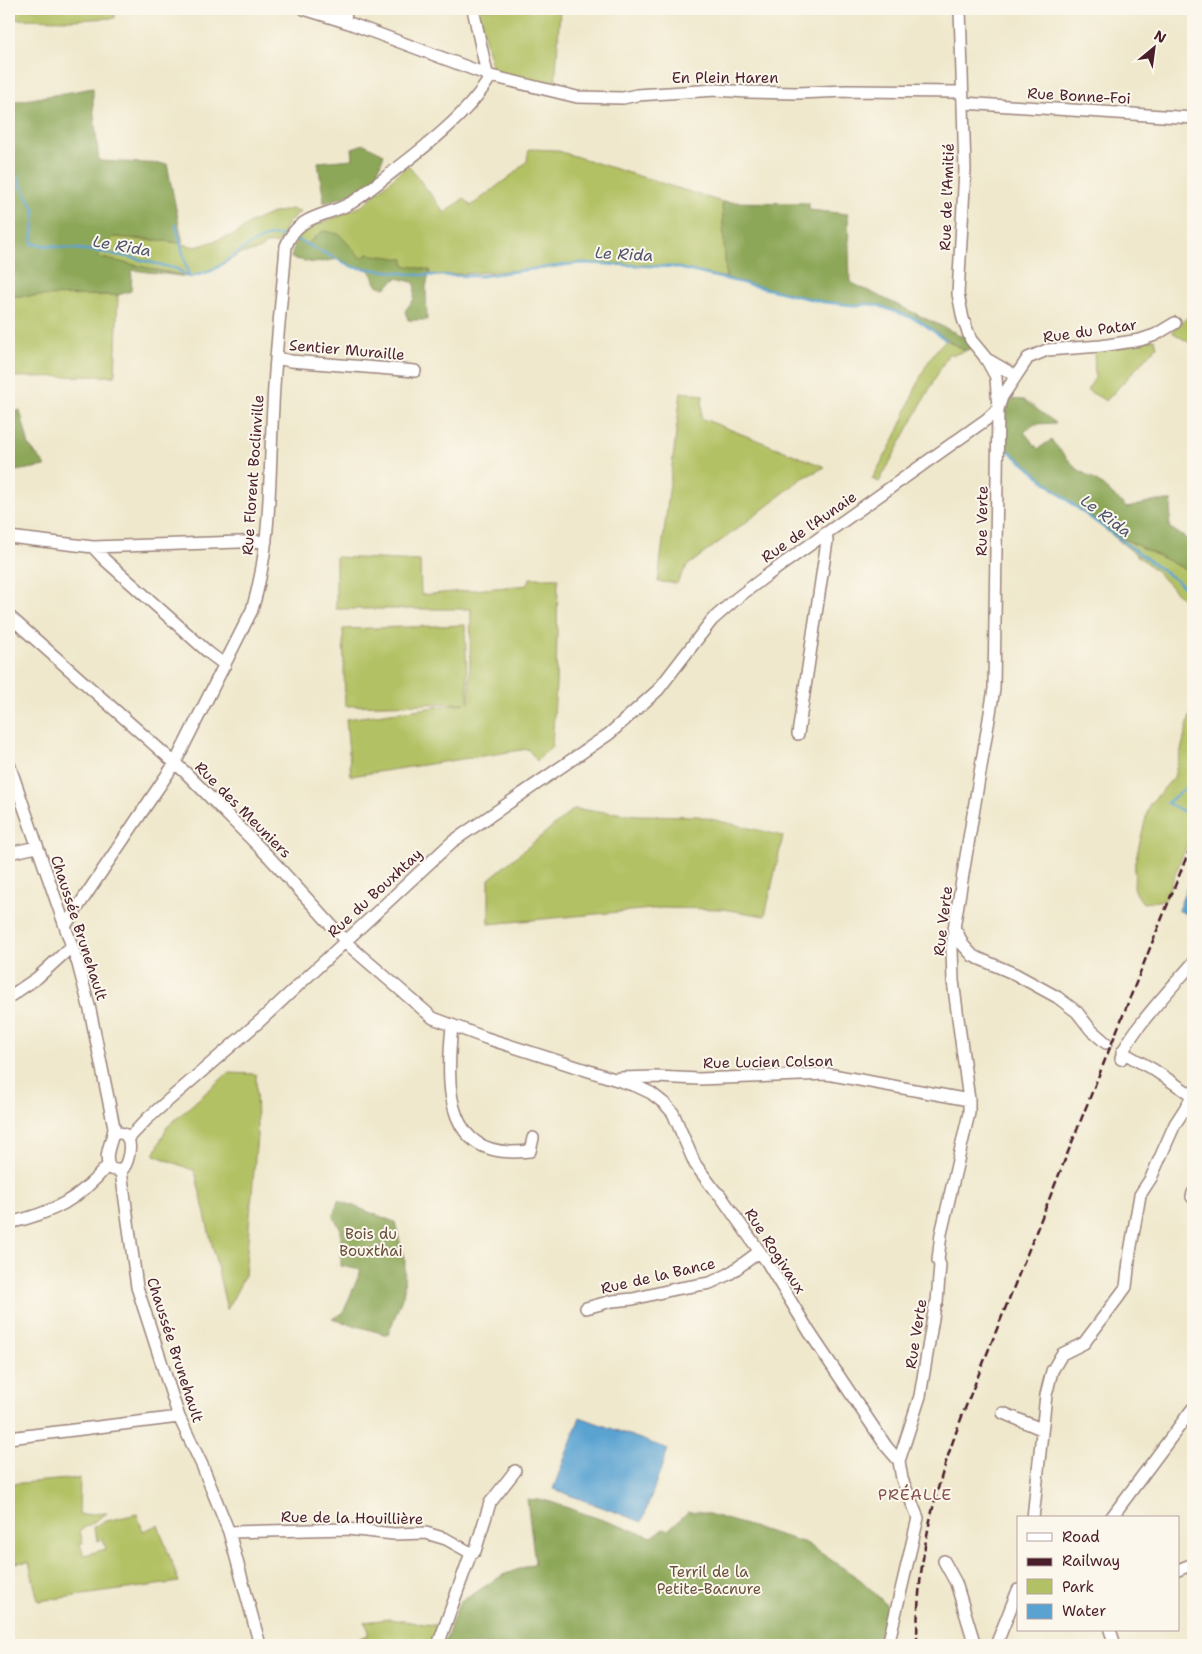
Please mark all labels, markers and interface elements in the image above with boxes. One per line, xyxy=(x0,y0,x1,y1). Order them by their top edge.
north arrow xyxy=(1130,22,1180,72)
text: N xyxy=(1151,26,1170,47)
street label: En Plein Haren xyxy=(672,68,778,88)
street label: Rue Bonne-Foi xyxy=(1027,83,1131,109)
street label: Rue de l'Amitié xyxy=(935,143,959,251)
water label: Le Rida xyxy=(91,231,153,261)
water label: Le Rida xyxy=(594,242,654,266)
street label: Rue du Patar xyxy=(1042,315,1138,347)
street label: Sentier Muraille xyxy=(288,335,406,365)
street label: Rue Florent Boclinville xyxy=(237,394,269,556)
street label: Rue Verte xyxy=(971,486,993,556)
street label: Rue de l'Aunaie xyxy=(757,487,861,567)
water label: Le Rida xyxy=(1076,490,1136,542)
street label: Rue des Meuniers xyxy=(190,757,296,863)
street label: Rue du Bouxhtay xyxy=(323,844,427,942)
street label: Chaussée Brunehault xyxy=(46,853,112,1003)
street label: Rue Verte xyxy=(929,885,957,957)
street label: Rue Lucien Colson xyxy=(703,1051,833,1073)
street label: Rue Rogivaux xyxy=(740,1205,810,1298)
park label: Bois du Bouxthai xyxy=(339,1224,403,1261)
street label: Rue de la Bance xyxy=(599,1253,717,1299)
street label: Chaussée Brunehault xyxy=(142,1275,208,1425)
street label: Rue Verte xyxy=(901,1298,931,1370)
district label: PRÉALLE xyxy=(878,1484,952,1505)
street label: Rue de la Houillière xyxy=(281,1507,423,1529)
legend xyxy=(1017,1516,1180,1632)
text: Road xyxy=(1062,1527,1100,1547)
text: Railway xyxy=(1062,1551,1120,1571)
park label: Terril de la Petite-Bacnure xyxy=(657,1562,761,1599)
text: Park xyxy=(1062,1577,1094,1597)
text: Water xyxy=(1062,1601,1106,1621)

